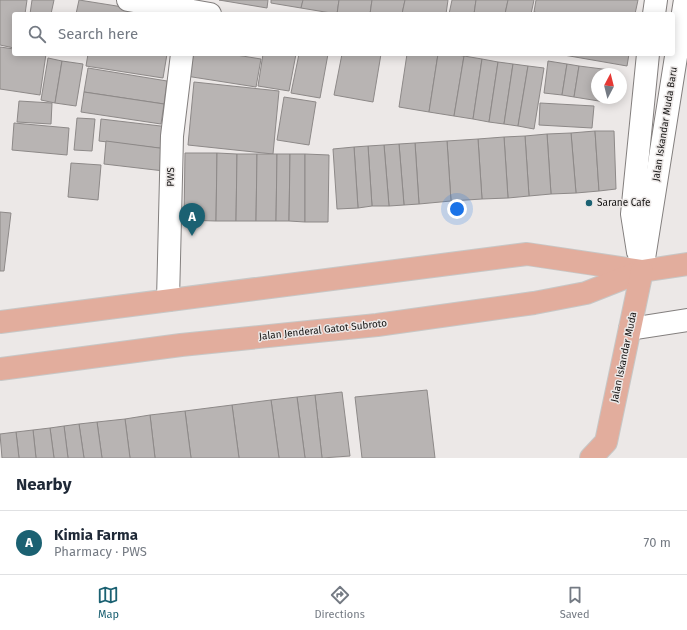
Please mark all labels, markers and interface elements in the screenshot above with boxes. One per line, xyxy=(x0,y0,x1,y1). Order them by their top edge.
search box xyxy=(12,12,675,56)
icon: search xyxy=(26,23,48,45)
text: Search here xyxy=(58,25,138,43)
street label: Jalan Iskandar Muda Baru xyxy=(650,66,680,182)
north arrow xyxy=(591,68,627,104)
street label: PWS xyxy=(165,167,177,187)
place label: Sarane Cafe xyxy=(597,197,650,209)
marker: Sarane Cafe xyxy=(584,198,594,208)
your location xyxy=(447,199,467,219)
pin: A xyxy=(179,203,205,236)
street label: Jalan Iskandar Muda xyxy=(609,311,639,403)
street label: Jalan Jenderal Gatot Subroto xyxy=(258,317,388,343)
text: Nearby xyxy=(16,474,71,495)
text: Kimia Farma xyxy=(54,526,138,544)
text: A xyxy=(25,535,33,550)
text: 70 m xyxy=(644,535,671,550)
text: Pharmacy · PWS xyxy=(54,544,147,559)
tab: Map xyxy=(97,584,119,621)
tab: Directions xyxy=(314,584,365,621)
tab: Saved xyxy=(560,584,590,621)

